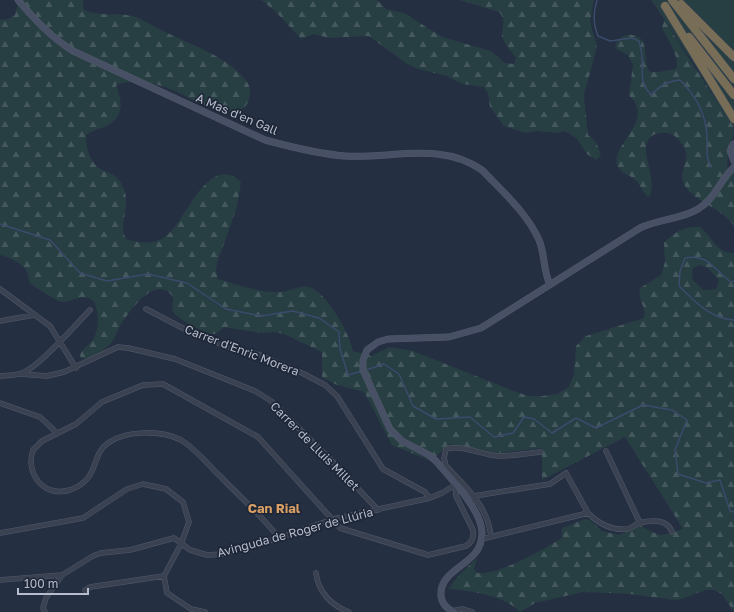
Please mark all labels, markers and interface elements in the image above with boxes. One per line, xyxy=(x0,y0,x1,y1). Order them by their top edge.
street label: A Mas d'en Gall xyxy=(194,90,280,138)
street label: Carrer d'Enric Morera xyxy=(183,321,301,379)
street label: Carrer de Lluis Millet xyxy=(267,398,363,494)
district label: Can Rial xyxy=(248,500,301,516)
street label: Avinguda de Roger de Llúria xyxy=(215,504,375,560)
scale bar xyxy=(18,570,88,596)
text: 100 m xyxy=(24,576,58,591)

